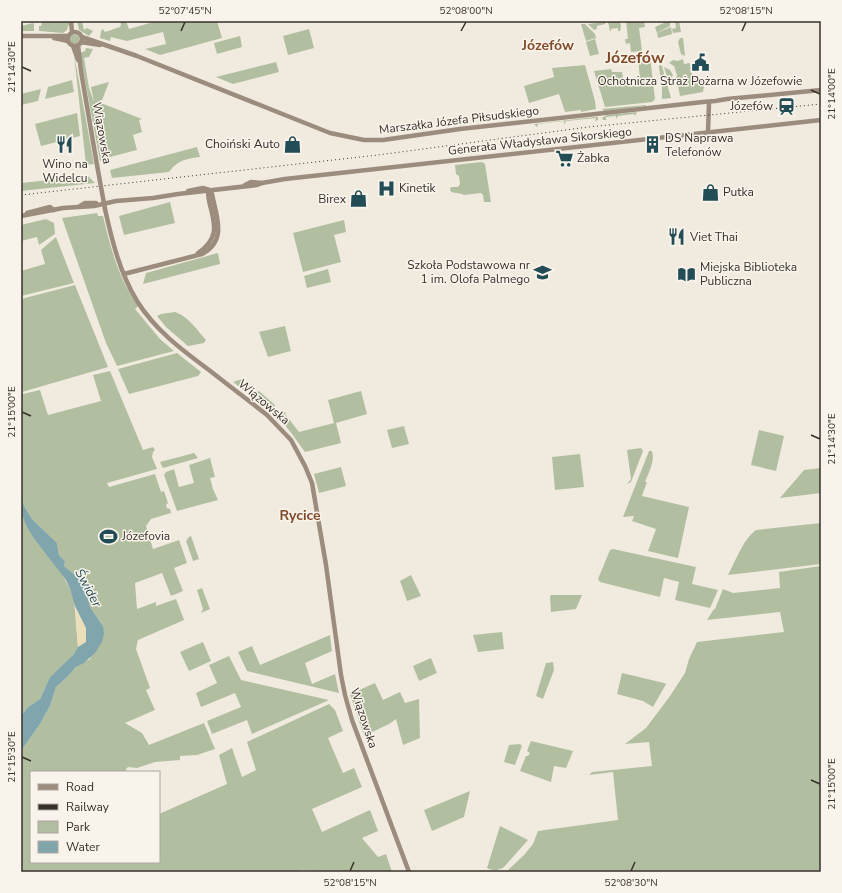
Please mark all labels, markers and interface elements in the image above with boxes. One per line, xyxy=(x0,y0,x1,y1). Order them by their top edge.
text: 52°07'45"N xyxy=(158,4,212,18)
text: 52°08'00"N xyxy=(439,4,493,18)
text: 52°08'15"N xyxy=(719,4,773,18)
district label: Józefów xyxy=(521,36,574,55)
text: 21°14'30"E xyxy=(5,41,19,93)
district label: Józefów xyxy=(604,47,665,69)
public building icon: Ochotnicza Straż Pożarna w Józefowie xyxy=(690,52,710,72)
text: 21°14'00"E xyxy=(825,68,839,120)
place label: Ochotnicza Straż Pożarna w Józefowie xyxy=(598,73,802,89)
station icon: Józefów xyxy=(776,96,796,116)
place label: Józefów xyxy=(729,98,773,114)
street label: Wiązowska xyxy=(89,101,115,165)
street label: Marszałka Józefa Piłsudskiego xyxy=(378,102,540,138)
street label: Generała Władysława Sikorskiego xyxy=(447,123,633,159)
place label: DS Naprawa Telefonów xyxy=(665,130,733,160)
shop icon: Choiński Auto xyxy=(283,134,303,154)
restaurant icon: Wino na Widelcu xyxy=(55,135,75,155)
building icon: DS Naprawa Telefonów xyxy=(642,135,662,155)
place label: Choiński Auto xyxy=(205,136,280,152)
supermarket icon: Żabka xyxy=(554,148,574,168)
place label: Żabka xyxy=(577,150,610,166)
place label: Wino na Widelcu xyxy=(42,156,88,186)
hospital icon: Kinetik xyxy=(376,178,396,198)
place label: Kinetik xyxy=(399,180,436,196)
shop icon: Putka xyxy=(700,182,720,202)
place label: Putka xyxy=(723,184,754,200)
shop icon: Birex xyxy=(349,189,369,209)
place label: Birex xyxy=(318,191,347,207)
restaurant icon: Viet Thai xyxy=(667,227,687,247)
place label: Viet Thai xyxy=(689,229,738,245)
place label: Szkoła Podstawowa nr 1 im. Olofa Palmego xyxy=(407,257,531,287)
place label: Miejska Biblioteka Publiczna xyxy=(700,259,797,289)
school or university icon: Szkoła Podstawowa nr 1 im. Olofa Palmego xyxy=(533,262,553,282)
library icon: Miejska Biblioteka Publiczna xyxy=(677,264,697,284)
street label: Wiązowska xyxy=(235,376,293,428)
text: 21°15'00"E xyxy=(5,386,19,438)
text: 21°14'30"E xyxy=(825,413,839,465)
district label: Rycice xyxy=(279,506,321,525)
sports icon: Józefovia xyxy=(99,526,119,546)
place label: Józefovia xyxy=(121,528,170,544)
water label: Świder xyxy=(70,565,107,611)
street label: Wiązowska xyxy=(347,686,381,750)
text: 21°15'30"E xyxy=(5,731,19,783)
text: 21°15'00"E xyxy=(825,758,839,810)
legend xyxy=(30,771,160,863)
text: Road xyxy=(66,779,94,795)
text: Railway xyxy=(66,799,110,815)
text: Park xyxy=(66,819,91,835)
text: Water xyxy=(66,839,100,855)
text: 52°08'15"N xyxy=(323,876,377,890)
text: 52°08'30"N xyxy=(604,876,658,890)

